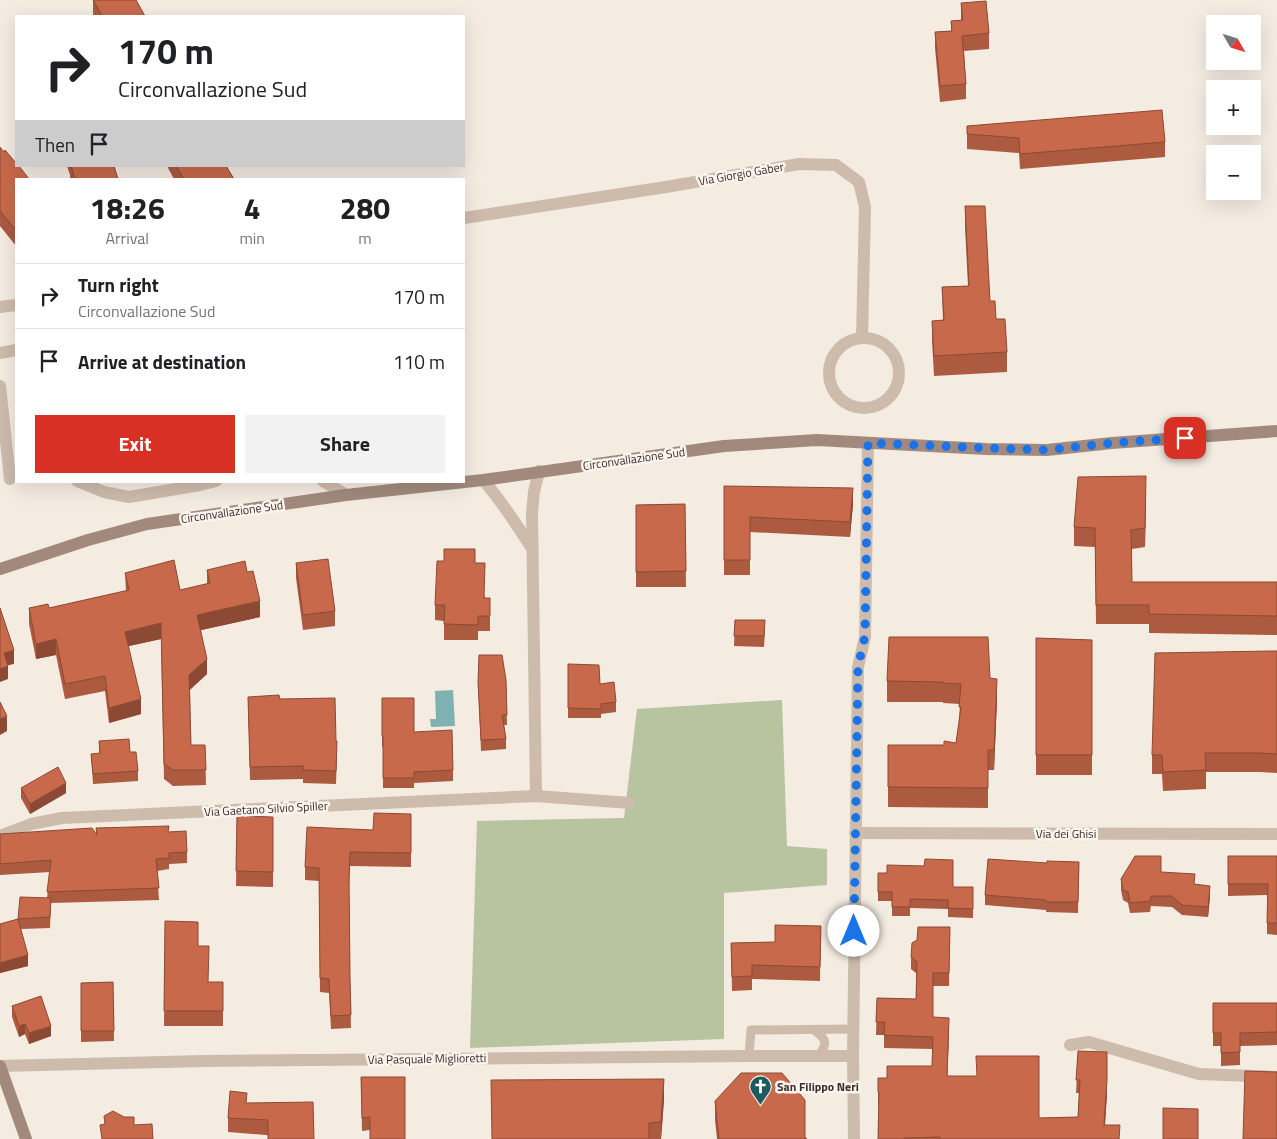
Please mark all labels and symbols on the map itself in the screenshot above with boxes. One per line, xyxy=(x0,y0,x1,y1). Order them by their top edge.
north arrow xyxy=(1206,15,1261,70)
street label: Via Giorgio Gaber xyxy=(697,157,785,190)
pin xyxy=(1164,417,1206,459)
street label: Circonvallazione Sud xyxy=(582,442,686,475)
street label: Circonvallazione Sud xyxy=(180,495,284,528)
street label: Via Gaetano Silvio Spiller xyxy=(204,796,328,821)
street label: Via dei Ghisi xyxy=(1036,824,1096,843)
position arrow xyxy=(827,904,879,956)
street label: Via Pasquale Miglioretti xyxy=(367,1048,487,1069)
church icon: San Filippo Neri xyxy=(749,1075,773,1106)
place label: San Filippo Neri xyxy=(777,1077,859,1096)

